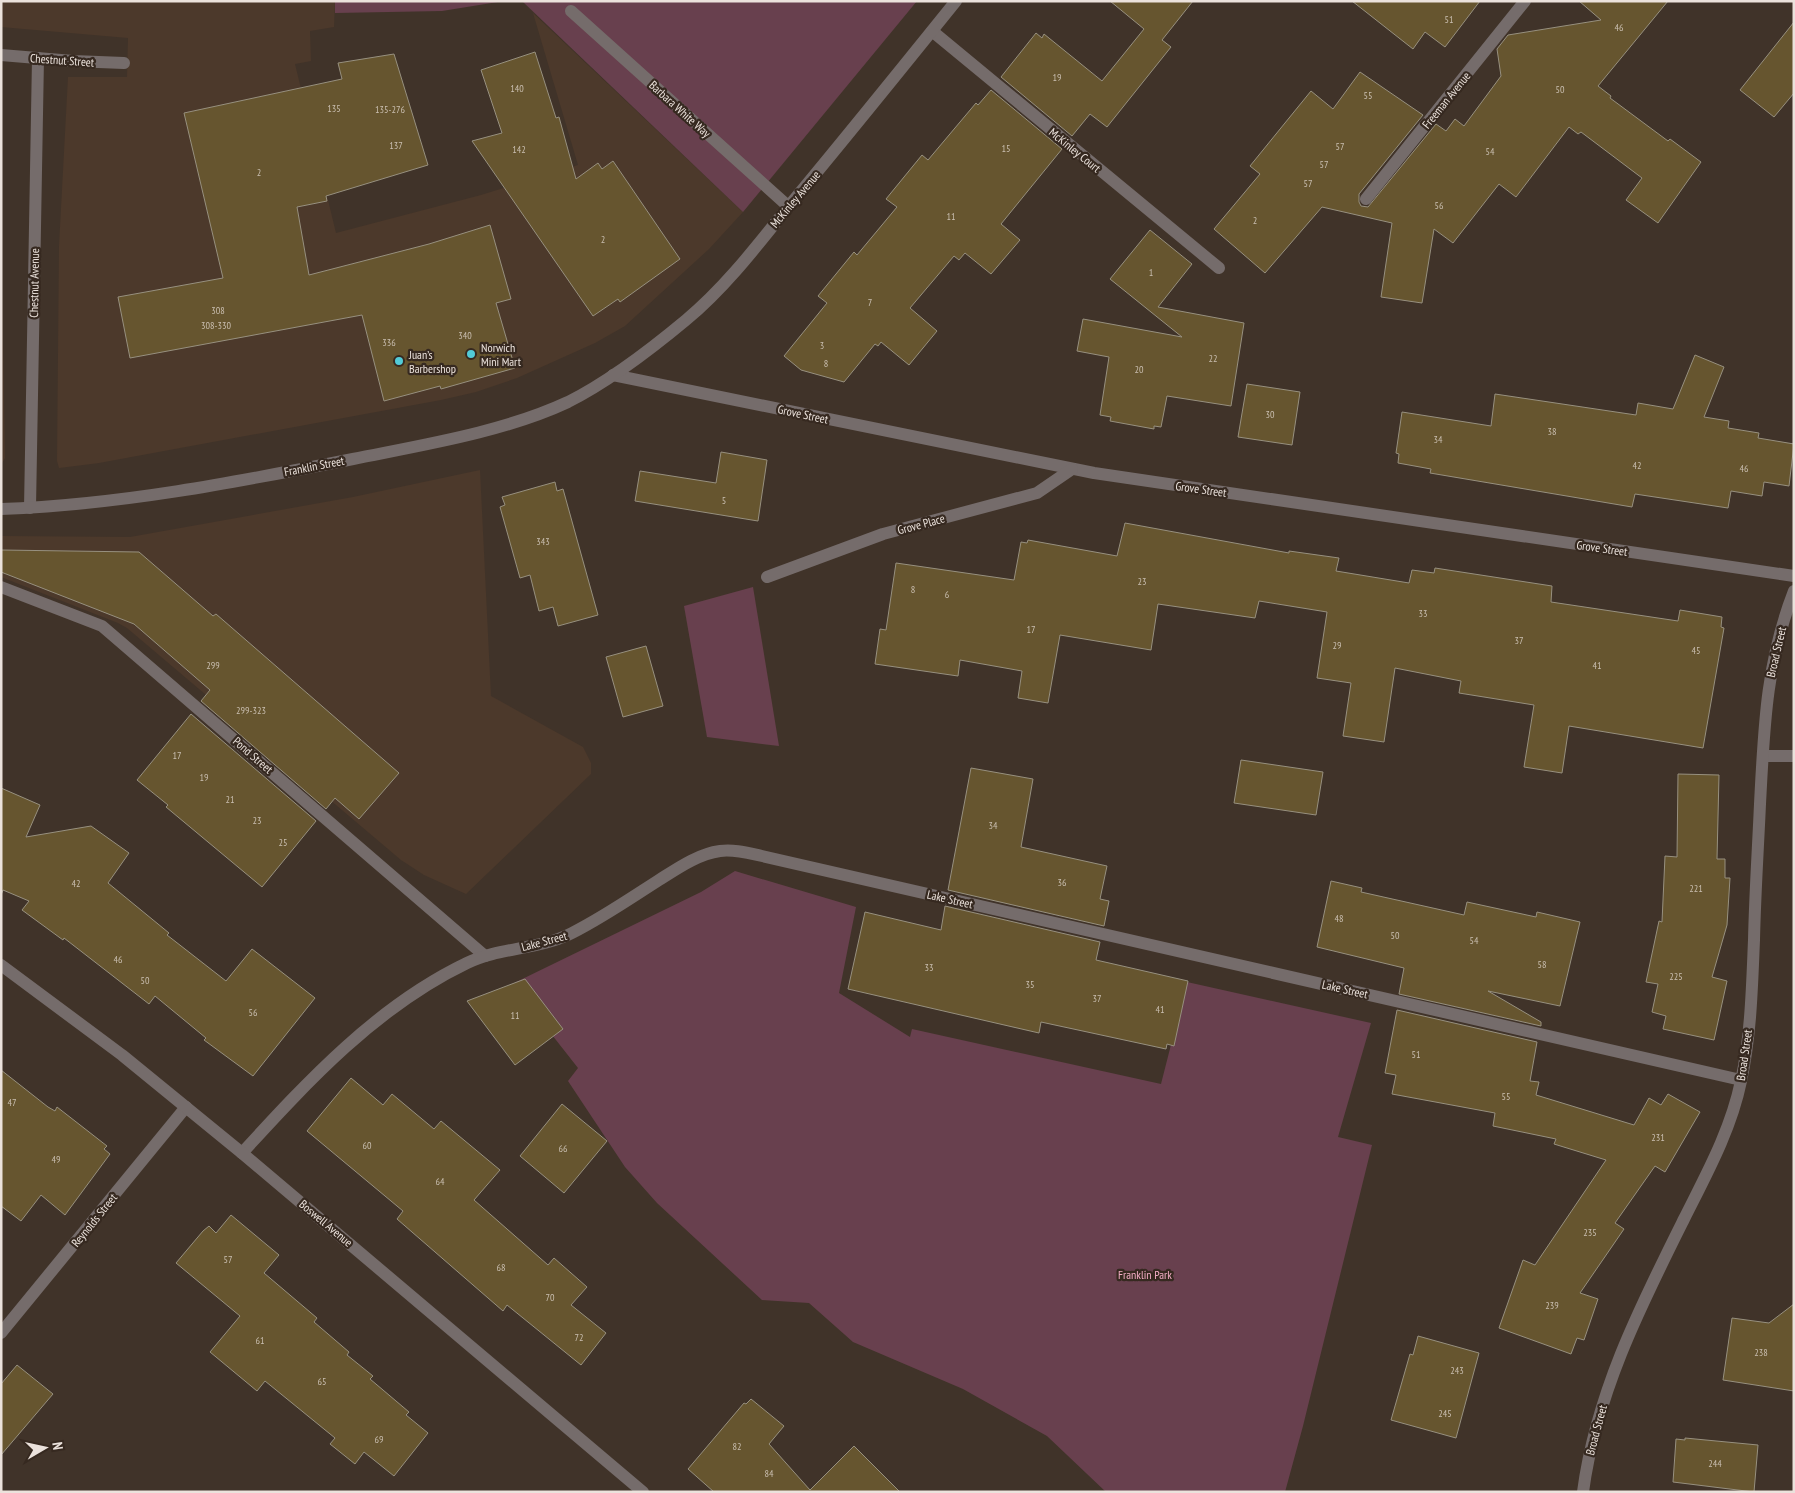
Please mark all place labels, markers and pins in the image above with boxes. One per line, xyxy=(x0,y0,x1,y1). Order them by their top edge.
place label: Norwich Mini Mart xyxy=(481,340,522,369)
place label: Juan’s Barbershop xyxy=(408,347,456,376)
marker: Norwich Mini Mart xyxy=(465,348,477,360)
marker: Juan’s Barbershop xyxy=(393,355,405,367)

